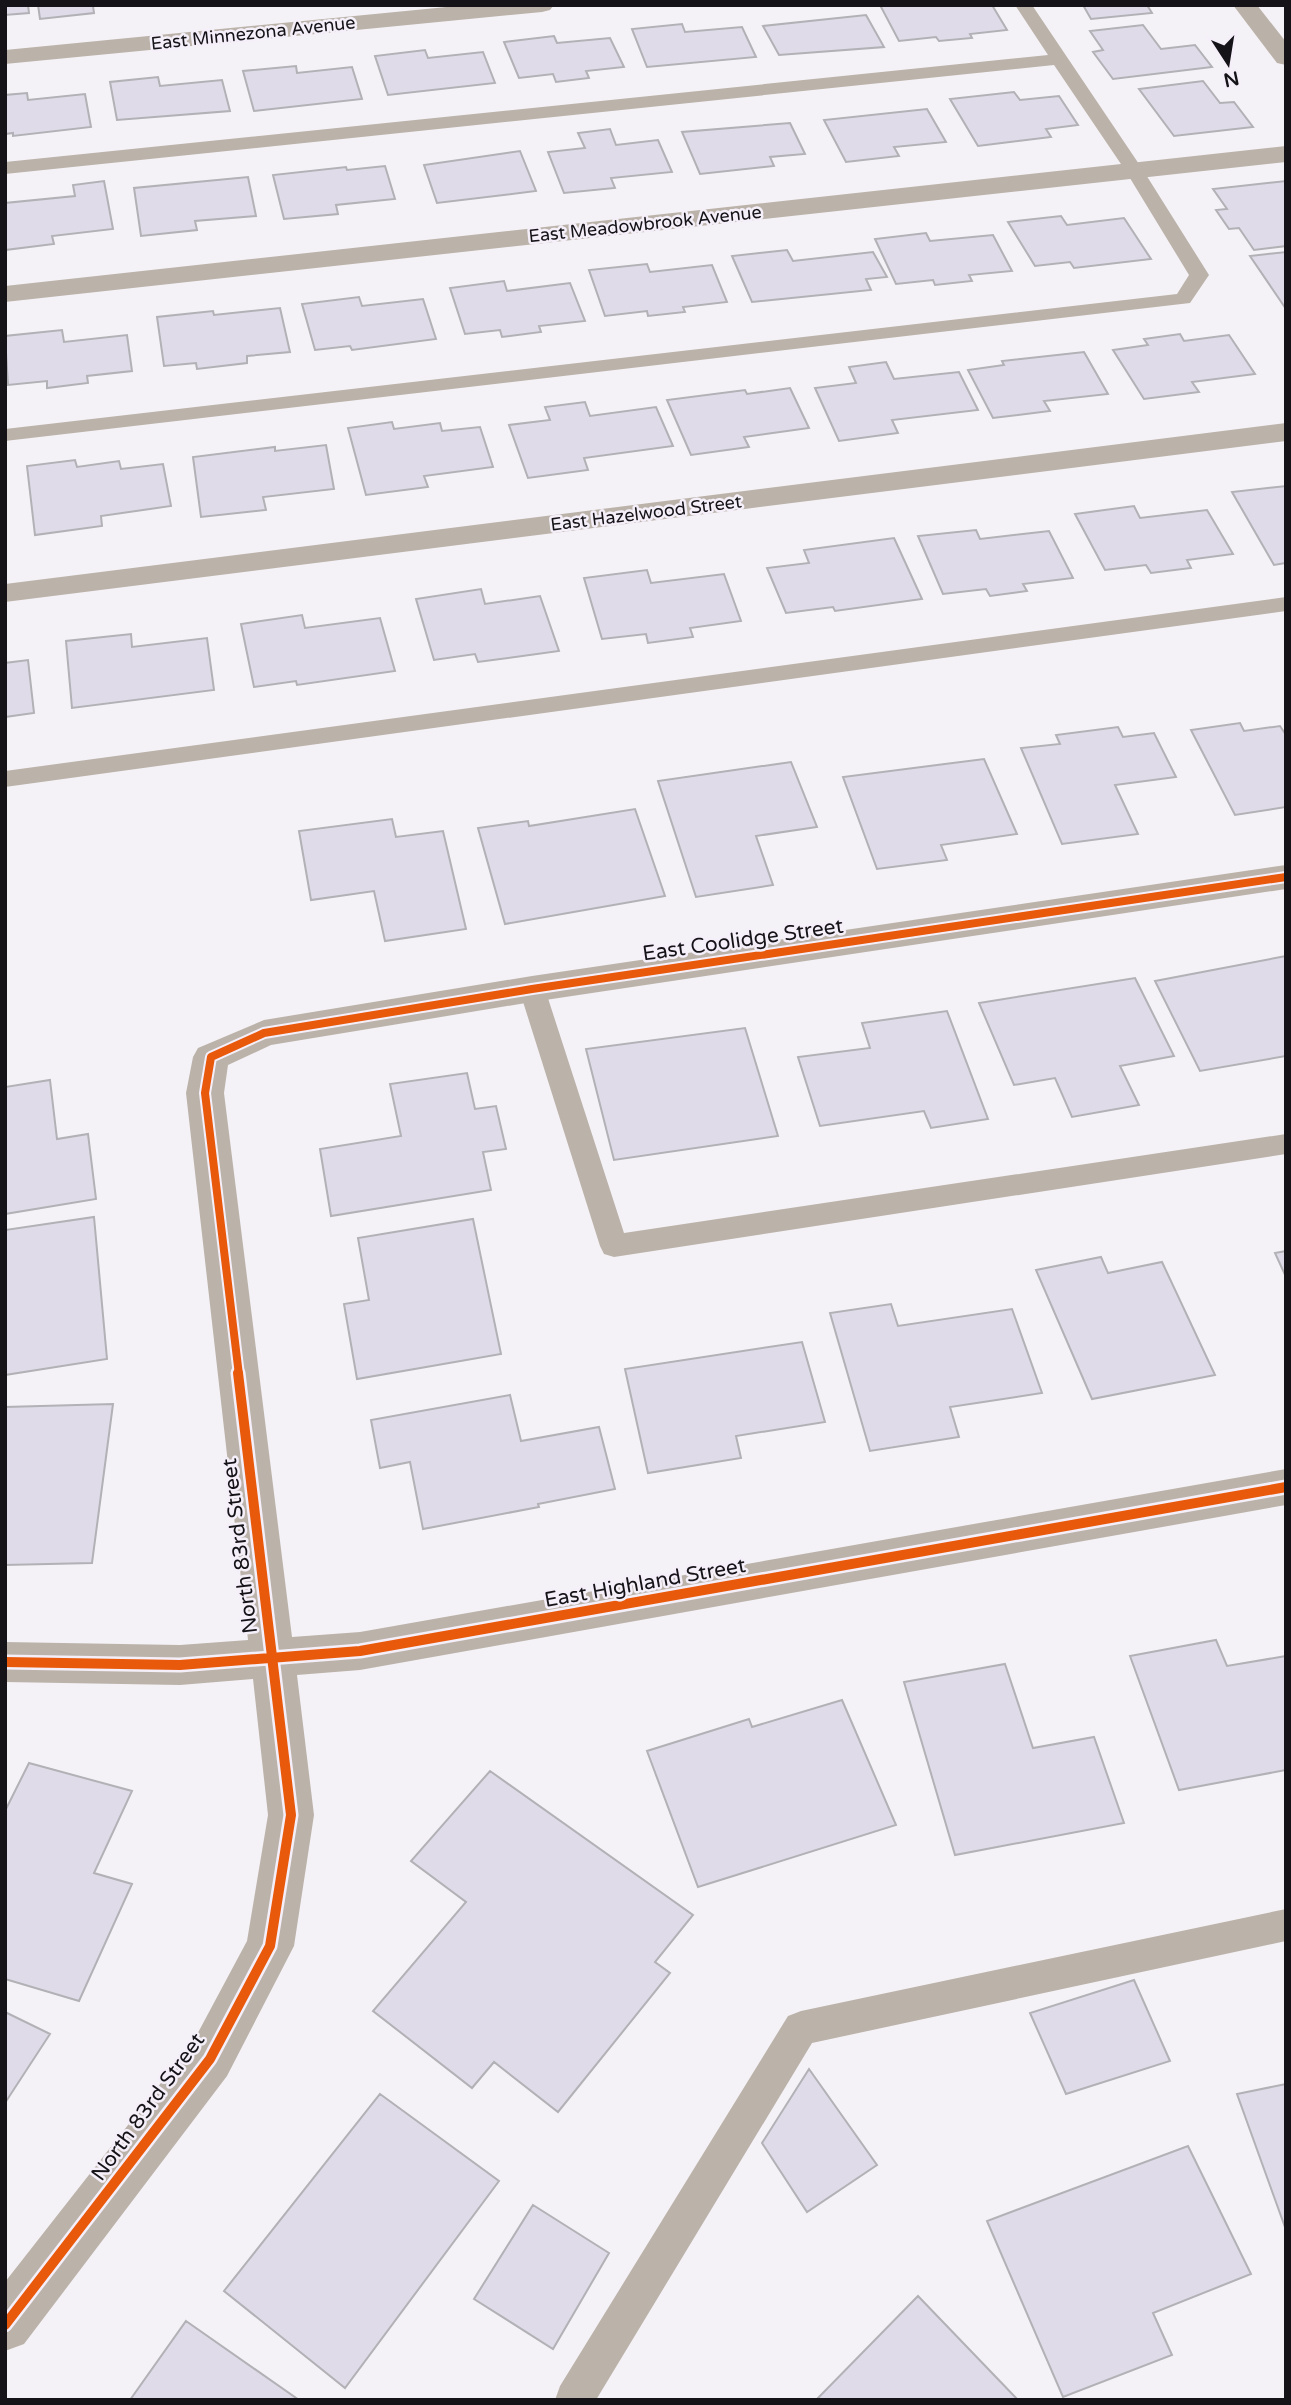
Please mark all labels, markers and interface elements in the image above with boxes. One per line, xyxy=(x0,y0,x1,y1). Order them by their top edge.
street label: East Minnezona Avenue xyxy=(150,11,356,55)
north arrow xyxy=(1193,28,1263,98)
text: N xyxy=(1222,66,1241,91)
street label: East Meadowbrook Avenue xyxy=(527,201,763,247)
street label: East Hazelwood Street xyxy=(549,490,743,536)
street label: East Coolidge Street xyxy=(641,914,845,966)
street label: North 83rd Street xyxy=(217,1457,263,1635)
street label: East Highland Street xyxy=(542,1553,748,1613)
street label: North 83rd Street xyxy=(86,2028,210,2186)

